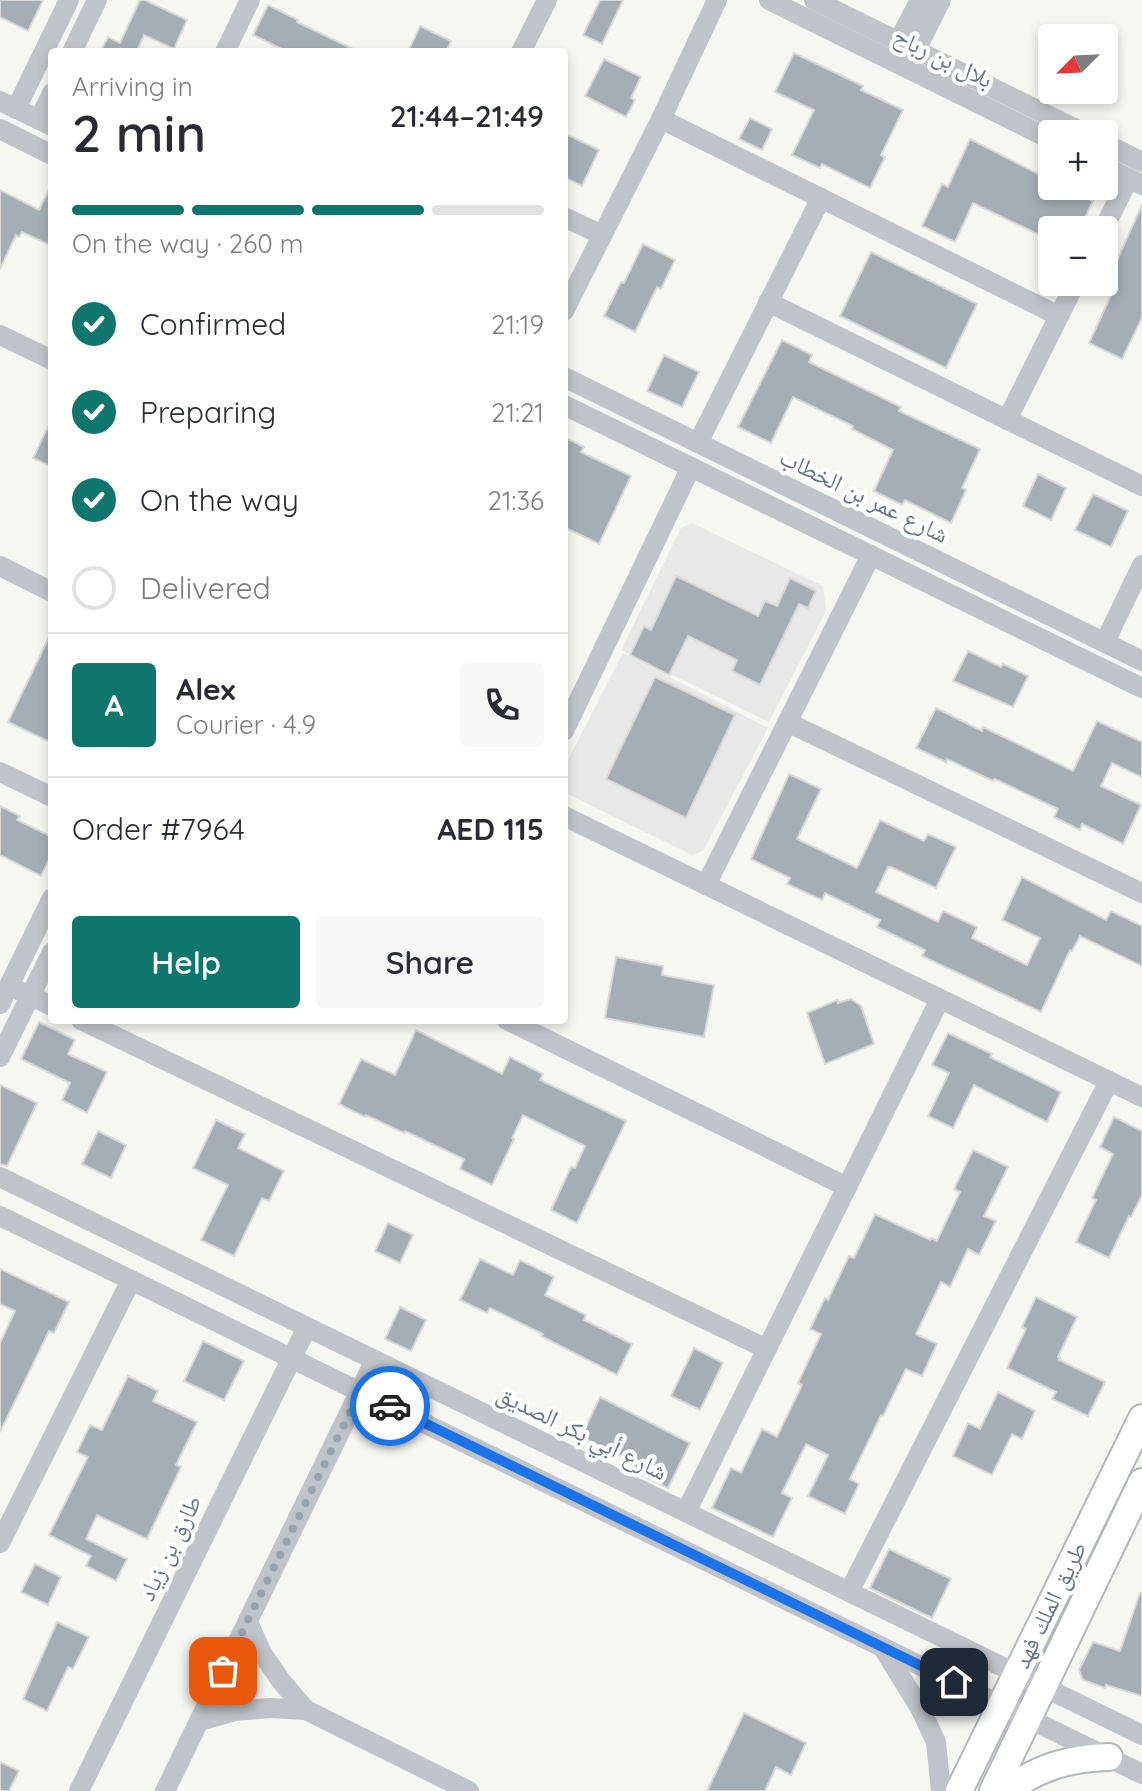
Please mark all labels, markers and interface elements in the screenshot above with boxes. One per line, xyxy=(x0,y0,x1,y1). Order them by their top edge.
street label: بلال بن رباح xyxy=(889,20,998,95)
north arrow xyxy=(1038,24,1118,104)
map controls xyxy=(1038,24,1118,296)
text: Arriving in xyxy=(72,70,193,103)
text: 21:44–21:49 xyxy=(390,97,544,135)
text: 2 min xyxy=(72,100,206,165)
button: + xyxy=(1038,120,1118,200)
button: − xyxy=(1038,216,1118,296)
text: On the way · 260 m xyxy=(72,227,304,260)
icon: check xyxy=(72,302,116,346)
text: Confirmed xyxy=(140,305,286,343)
text: 21:19 xyxy=(491,308,544,341)
icon: check xyxy=(72,390,116,434)
text: Preparing xyxy=(140,393,276,431)
text: 21:21 xyxy=(491,396,544,429)
street label: شارع عمر بن الخطاب xyxy=(775,441,954,550)
icon: check xyxy=(72,478,116,522)
text: On the way xyxy=(140,481,299,519)
text: 21:36 xyxy=(488,484,544,517)
text: Delivered xyxy=(140,569,271,607)
button: phone xyxy=(460,663,544,747)
text: Alex xyxy=(176,670,235,708)
text: A xyxy=(104,686,124,724)
text: Courier · 4.9 xyxy=(176,708,316,741)
text: Order #7964 xyxy=(72,810,245,848)
text: AED 115 xyxy=(437,810,544,848)
button: Help xyxy=(72,916,300,1008)
button: Share xyxy=(316,916,544,1008)
courier xyxy=(350,1366,430,1446)
street label: شارع أبي بكر الصديق xyxy=(490,1378,673,1491)
icon: car xyxy=(368,1384,412,1428)
street label: طارق بن زياد xyxy=(131,1490,208,1605)
street label: طريق الملك فهد xyxy=(1006,1536,1093,1673)
pin xyxy=(189,1637,257,1705)
pin xyxy=(920,1648,988,1716)
icon: bag xyxy=(201,1649,245,1693)
icon: home xyxy=(932,1660,976,1704)

